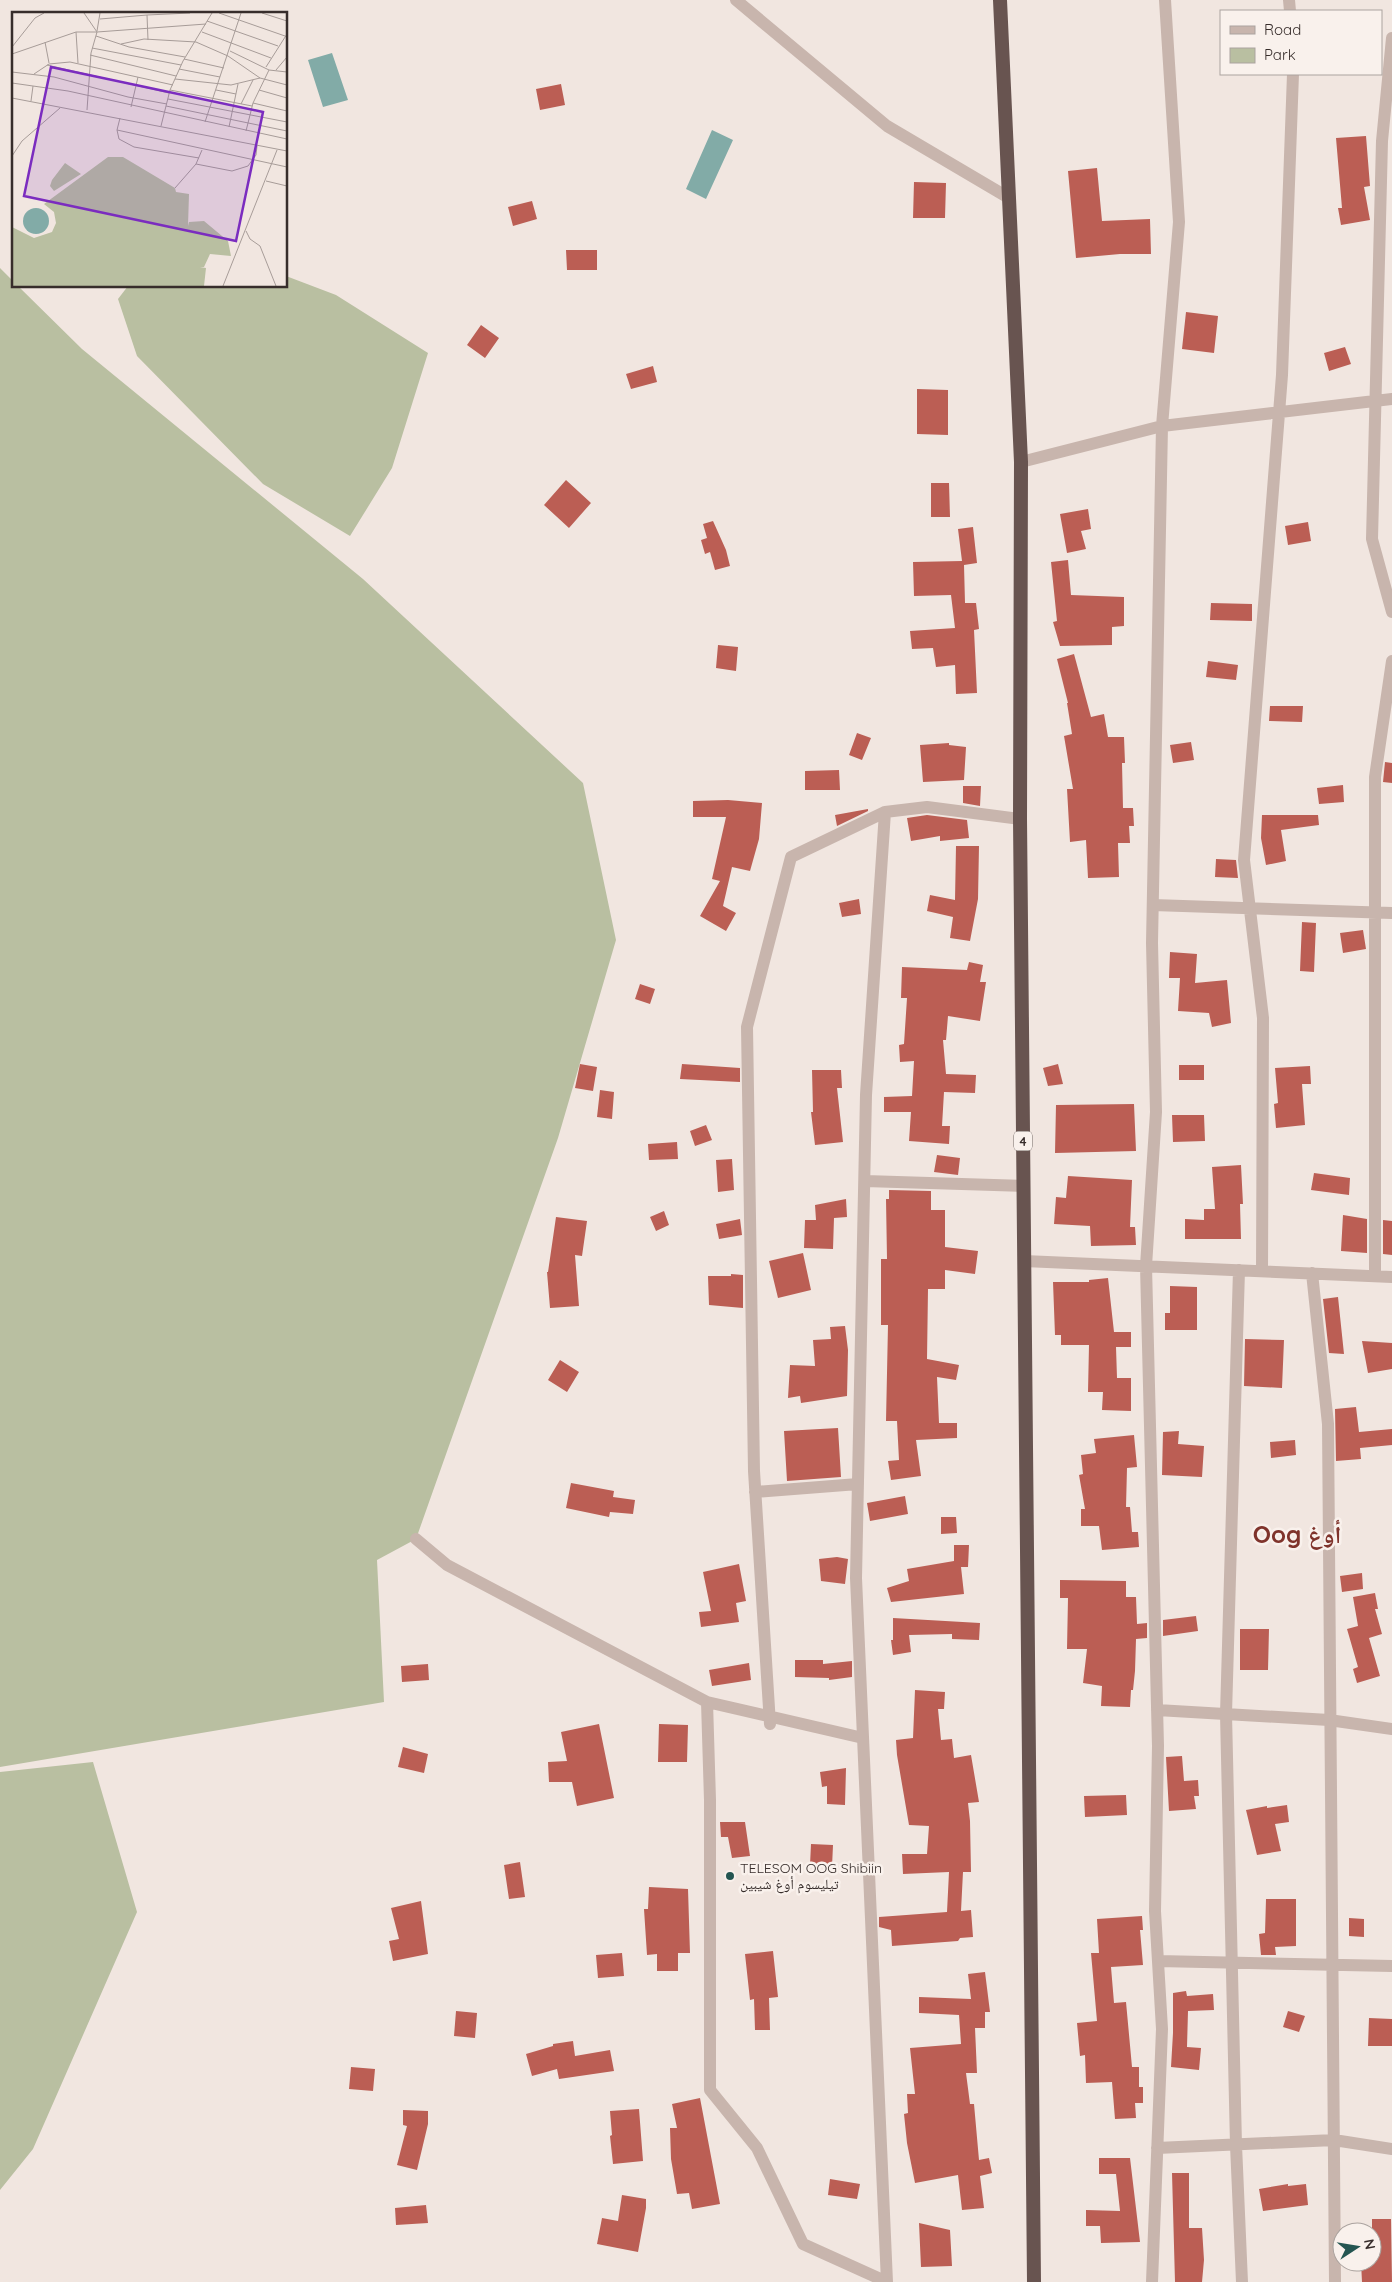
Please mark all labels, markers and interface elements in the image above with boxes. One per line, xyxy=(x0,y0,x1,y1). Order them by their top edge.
legend xyxy=(1220,10,1382,75)
inset map xyxy=(12,12,288,288)
text: Road xyxy=(1264,20,1301,39)
text: Park xyxy=(1264,45,1296,64)
road number: 4 xyxy=(1014,1132,1032,1150)
district label: Oog أوغ xyxy=(1253,1519,1341,1550)
place label: TELESOM OOG Shibiin تيليسوم أوغ شيبين xyxy=(740,1859,882,1894)
marker: TELESOM OOG Shibiin تيليسوم أوغ شيبين xyxy=(724,1870,736,1882)
north arrow xyxy=(1332,2222,1382,2272)
text: N xyxy=(1360,2237,1380,2251)

